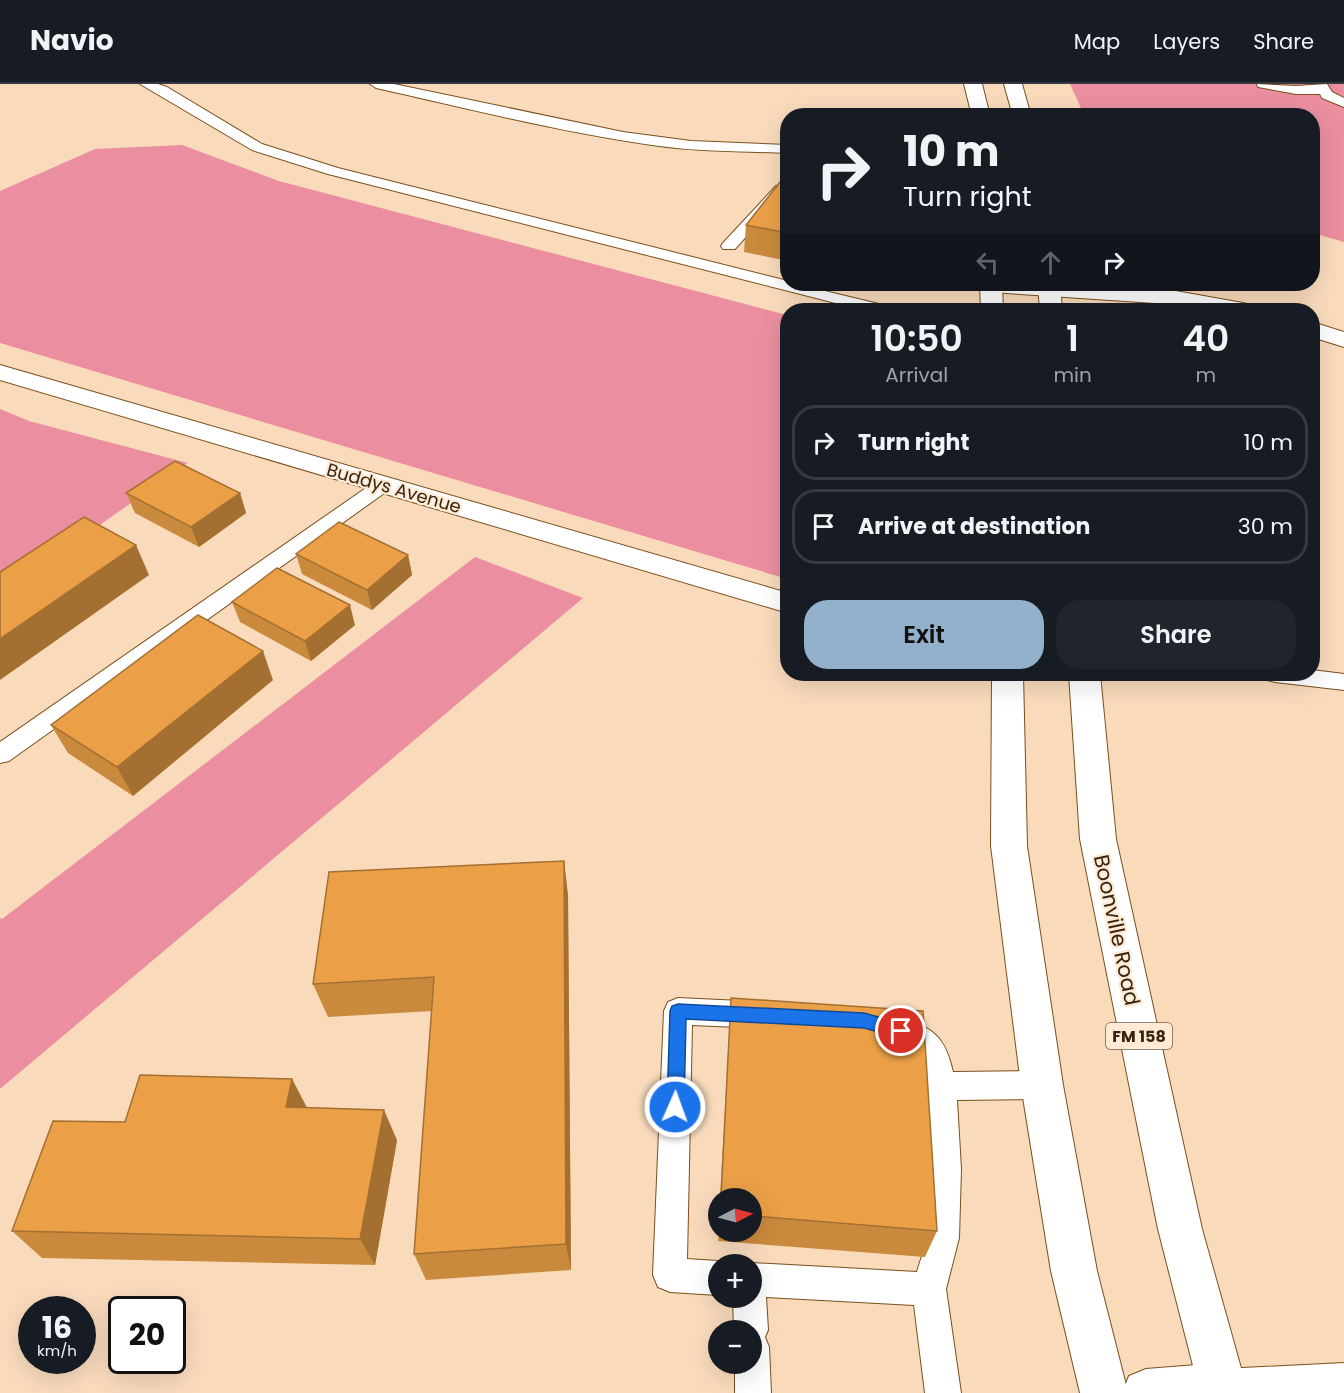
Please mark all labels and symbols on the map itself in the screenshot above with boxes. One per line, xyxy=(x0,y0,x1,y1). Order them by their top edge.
street label: Buddys Avenue xyxy=(324,457,464,519)
street label: Boonville Road xyxy=(1087,852,1147,1008)
pin xyxy=(875,1005,926,1056)
road number: FM 158 xyxy=(1106,1023,1172,1049)
position arrow xyxy=(643,1075,707,1139)
north arrow xyxy=(708,1188,762,1242)
speed limit sign: 20 xyxy=(108,1296,186,1374)

